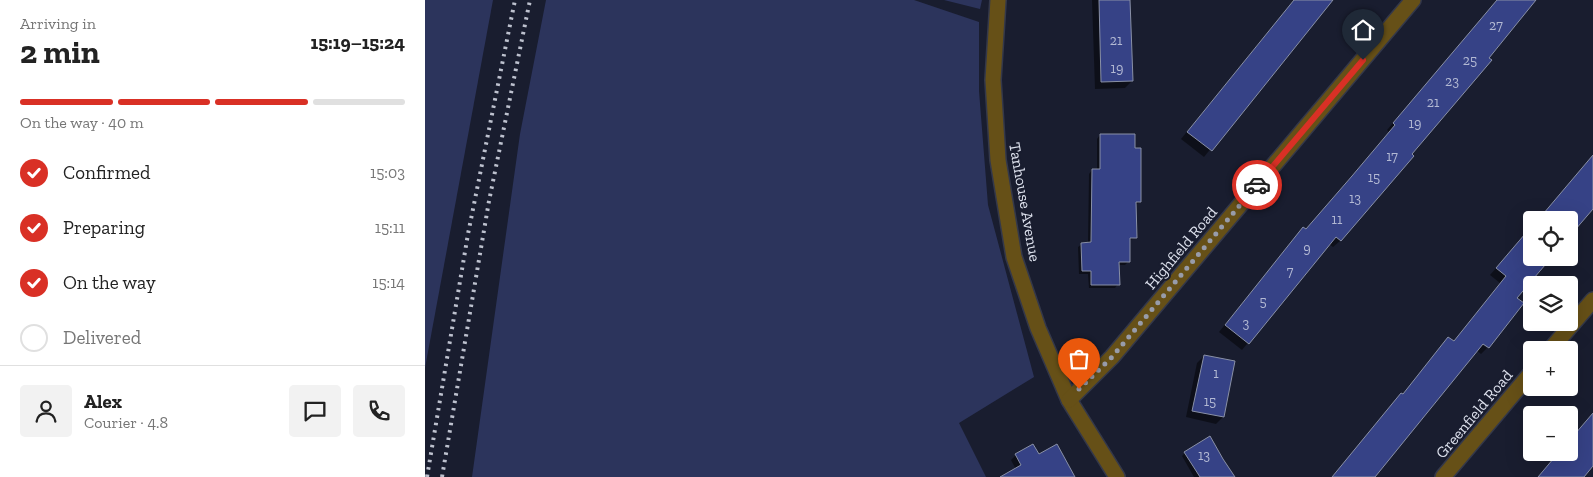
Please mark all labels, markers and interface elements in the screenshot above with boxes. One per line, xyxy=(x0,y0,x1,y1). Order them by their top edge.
pin xyxy=(1342,9,1384,60)
text: Arriving in xyxy=(20,14,96,33)
icon: home xyxy=(1349,16,1377,44)
house number: 27 xyxy=(1489,17,1503,34)
text: 15:19–15:24 xyxy=(311,31,405,54)
house number: 21 xyxy=(1110,32,1123,49)
text: 2 min xyxy=(20,33,100,71)
house number: 25 xyxy=(1463,52,1477,69)
house number: 19 xyxy=(1111,60,1123,77)
house number: 23 xyxy=(1445,73,1459,90)
house number: 21 xyxy=(1427,94,1440,111)
text: On the way · 40 m xyxy=(20,113,144,132)
house number: 19 xyxy=(1409,115,1421,132)
street label: Tanhouse Avenue xyxy=(1005,141,1045,263)
house number: 17 xyxy=(1386,148,1398,165)
icon: check xyxy=(20,159,48,187)
courier xyxy=(1232,160,1282,210)
text: Confirmed xyxy=(63,161,150,184)
text: 15:03 xyxy=(370,163,405,182)
house number: 15 xyxy=(1368,169,1380,186)
icon: car xyxy=(1243,171,1271,199)
house number: 13 xyxy=(1349,190,1361,207)
street label: Highfield Road xyxy=(1141,203,1221,293)
house number: 11 xyxy=(1332,211,1343,228)
map controls xyxy=(1523,211,1578,461)
button: locate xyxy=(1523,211,1578,266)
icon: check xyxy=(20,214,48,242)
text: Preparing xyxy=(63,216,145,239)
text: 15:11 xyxy=(375,218,405,237)
house number: 9 xyxy=(1303,240,1311,257)
house number: 7 xyxy=(1287,263,1294,280)
icon: check xyxy=(20,269,48,297)
text: On the way xyxy=(63,271,156,294)
text: 15:14 xyxy=(372,273,405,292)
button: layers xyxy=(1523,276,1578,331)
house number: 5 xyxy=(1259,293,1267,310)
house number: 3 xyxy=(1243,315,1250,332)
text: Delivered xyxy=(63,326,141,349)
pin xyxy=(1058,338,1100,389)
button: + xyxy=(1523,341,1578,396)
icon: bag xyxy=(1065,345,1093,373)
house number: 1 xyxy=(1213,365,1219,382)
street label: Greenfield Road xyxy=(1431,366,1517,462)
button: person xyxy=(20,385,72,437)
button: chat xyxy=(289,385,341,437)
button: phone xyxy=(353,385,405,437)
text: Alex xyxy=(84,390,122,413)
house number: 15 xyxy=(1204,393,1216,410)
button: − xyxy=(1523,406,1578,461)
text: Courier · 4.8 xyxy=(84,413,168,432)
house number: 13 xyxy=(1198,447,1210,464)

